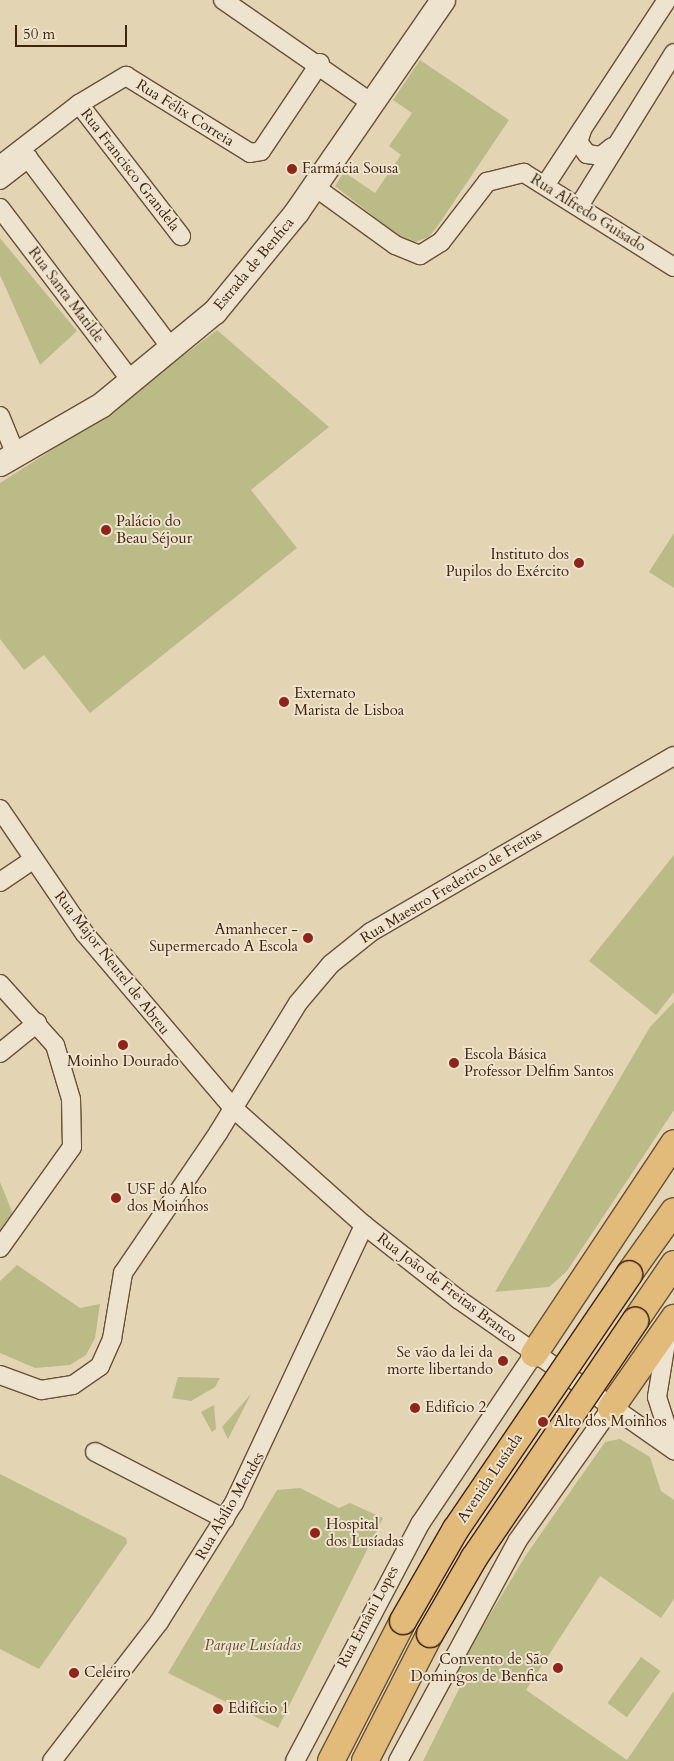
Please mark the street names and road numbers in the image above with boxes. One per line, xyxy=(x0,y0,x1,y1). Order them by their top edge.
street label: Rua Félix Correia xyxy=(133,76,237,150)
street label: Rua Francisco Grandela xyxy=(77,105,183,235)
street label: Rua Alfredo Guisado xyxy=(527,170,649,256)
street label: Estrada de Benfica xyxy=(210,214,298,314)
street label: Rua Santa Matilde xyxy=(24,244,108,346)
street label: Rua Maestro Frederico de Freitas xyxy=(357,825,545,947)
street label: Rua Major Neutel de Abreu xyxy=(50,888,174,1038)
street label: Rua João de Freitas Branco xyxy=(373,1229,521,1347)
street label: Avenida Lusíada xyxy=(454,1430,526,1526)
street label: Rua Abílio Mendes xyxy=(192,1449,268,1563)
street label: Rua Ernâni Lopes xyxy=(334,1563,402,1671)

